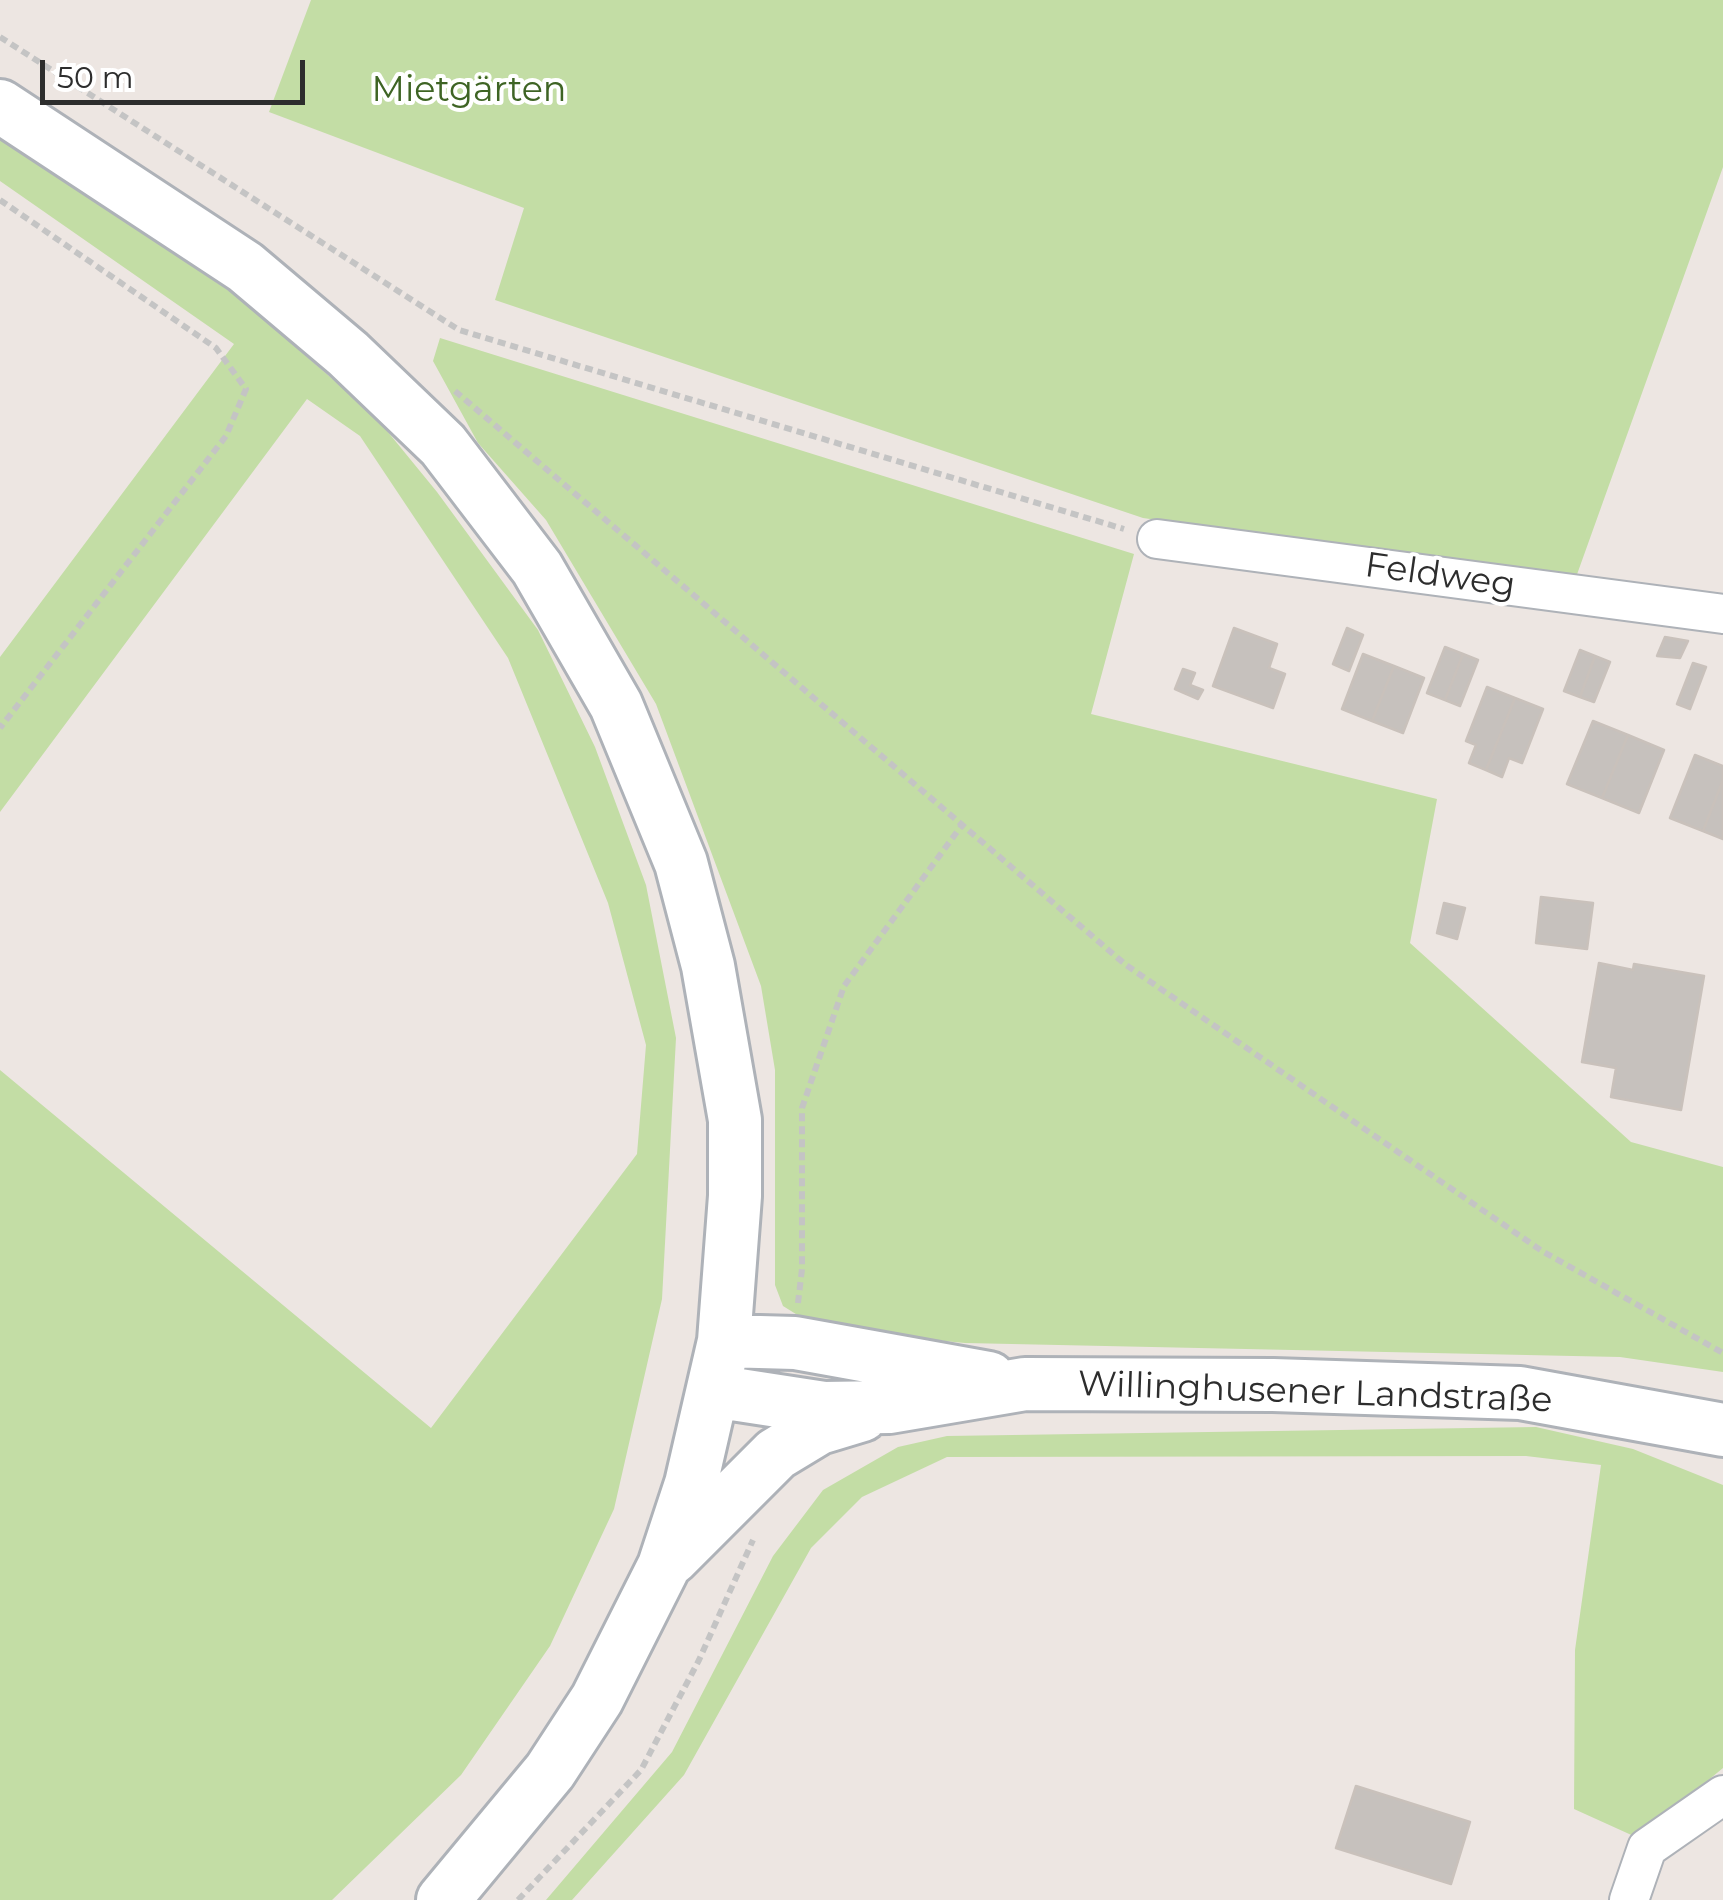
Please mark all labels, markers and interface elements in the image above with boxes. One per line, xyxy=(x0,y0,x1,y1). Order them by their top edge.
scale bar xyxy=(45,40,310,102)
text: 50 m xyxy=(57,59,134,96)
park label: Mietgärten xyxy=(371,70,567,112)
street label: Feldweg xyxy=(1362,545,1518,607)
street label: Willinghusener Landstraße xyxy=(1077,1364,1553,1422)

